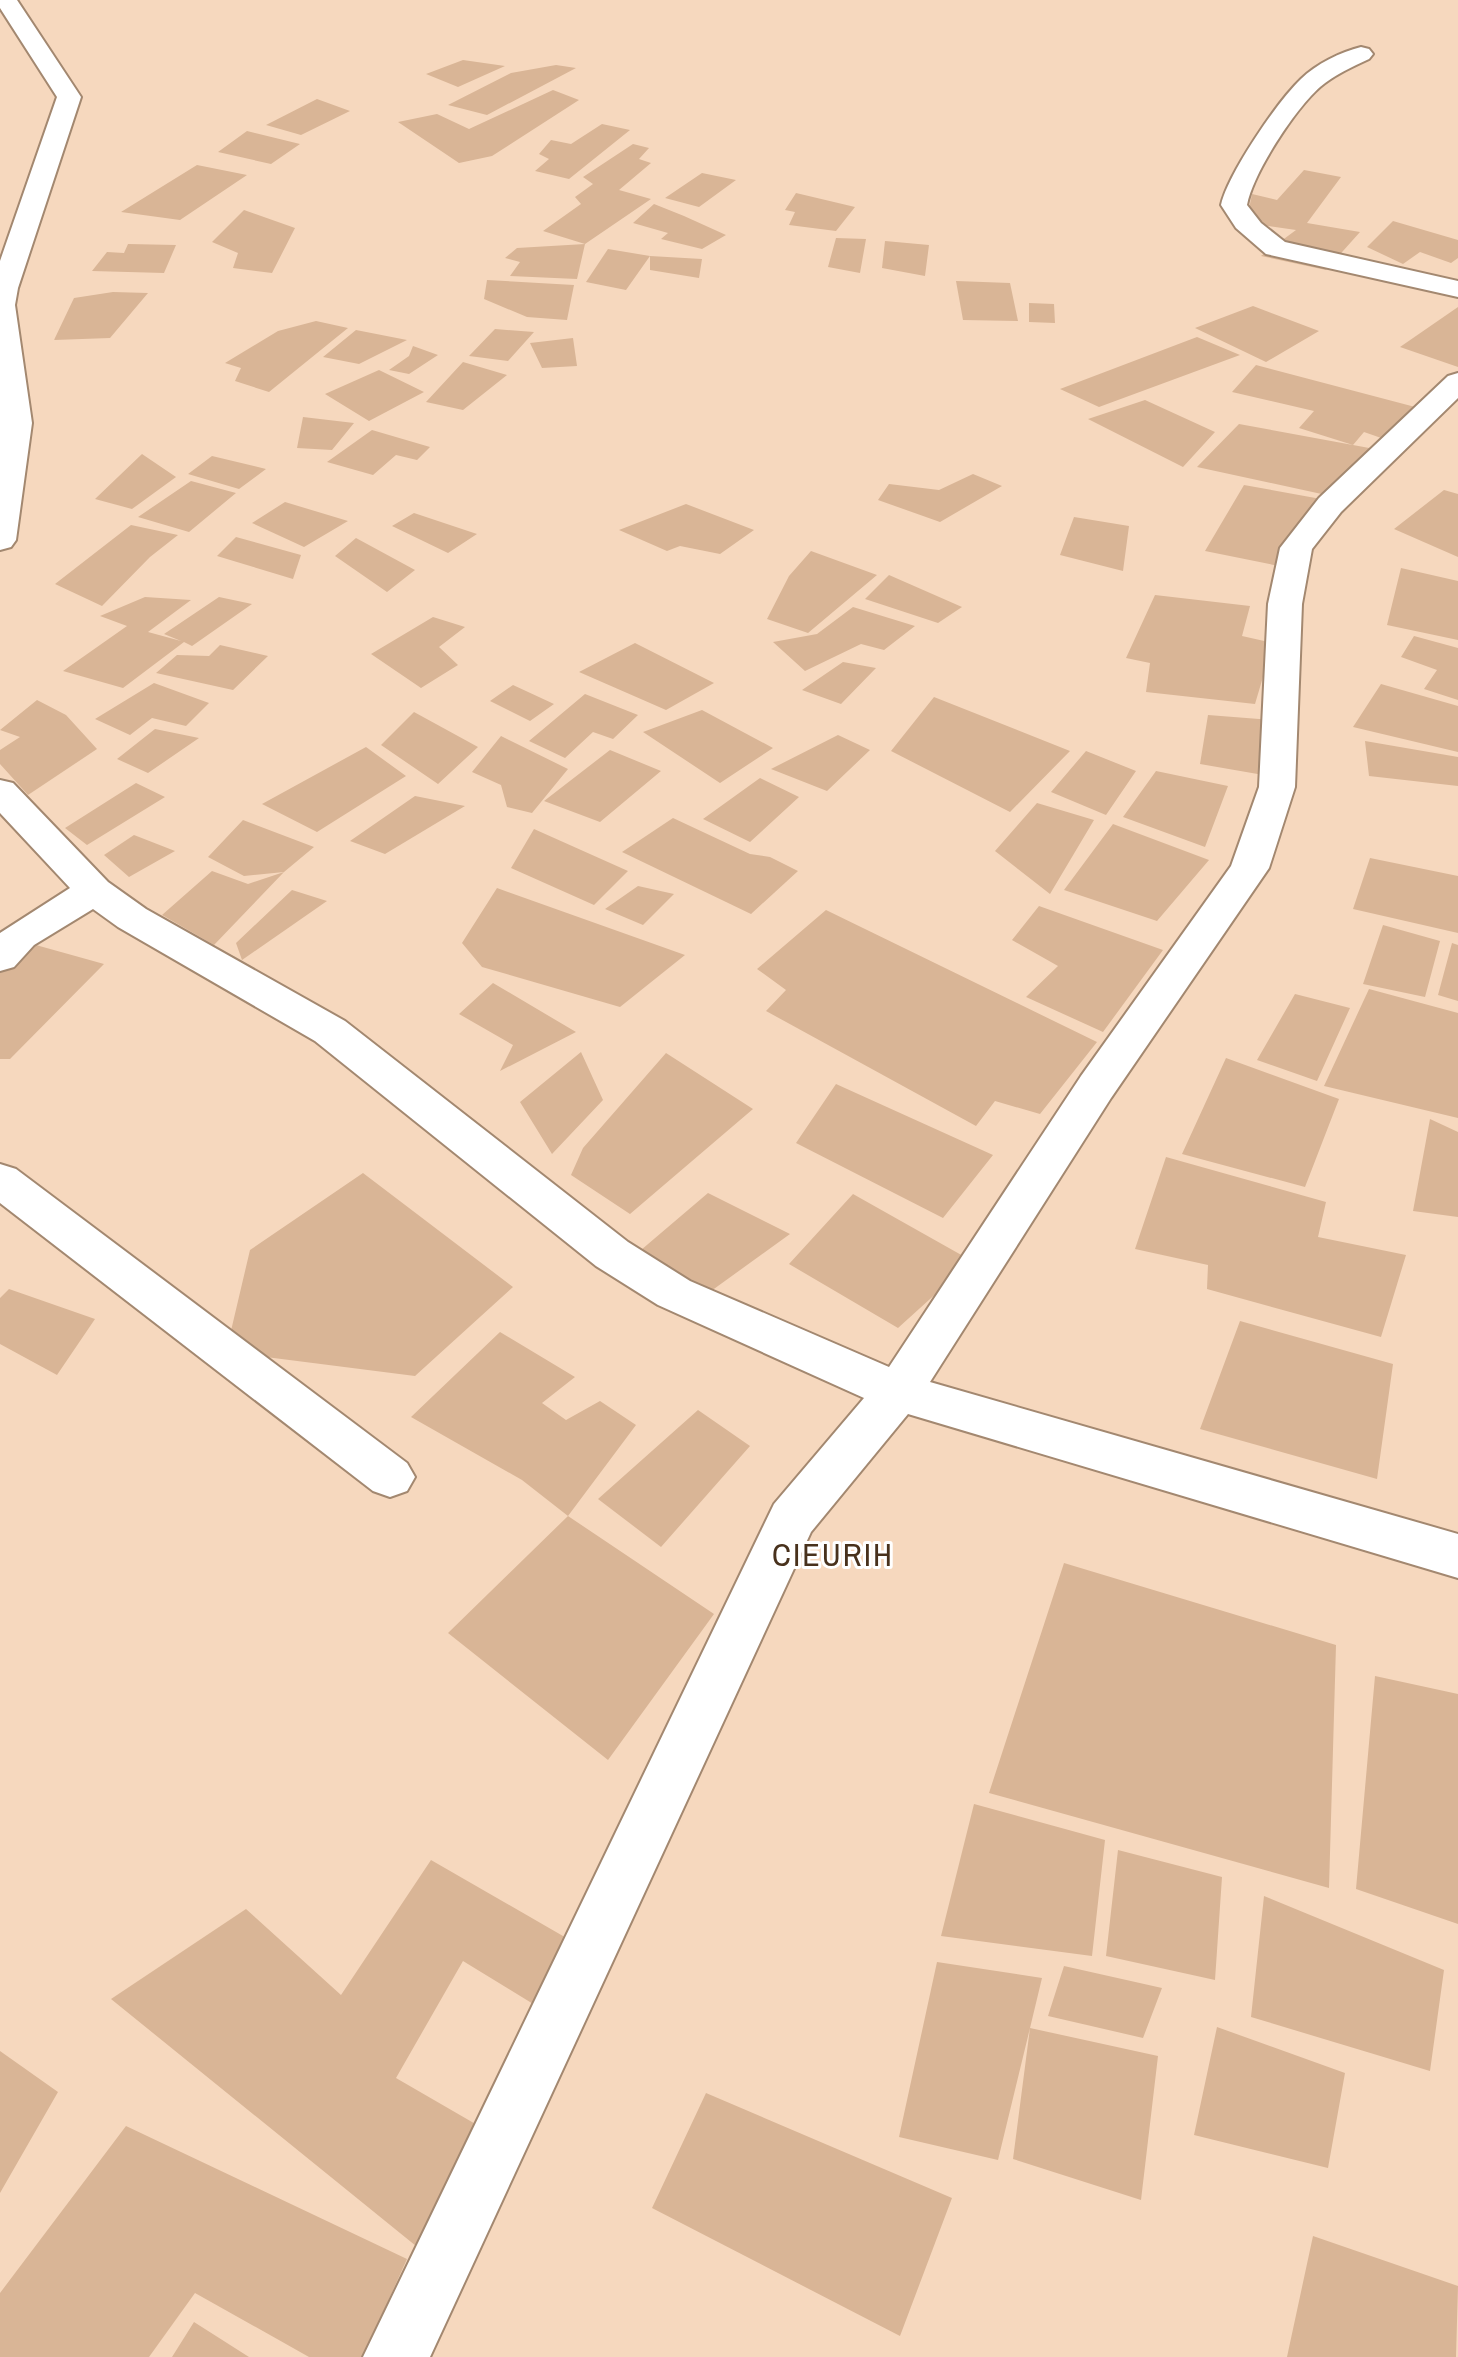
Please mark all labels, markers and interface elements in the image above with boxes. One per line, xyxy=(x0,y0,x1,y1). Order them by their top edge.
district label: CIEURIH xyxy=(772,1533,894,1576)

